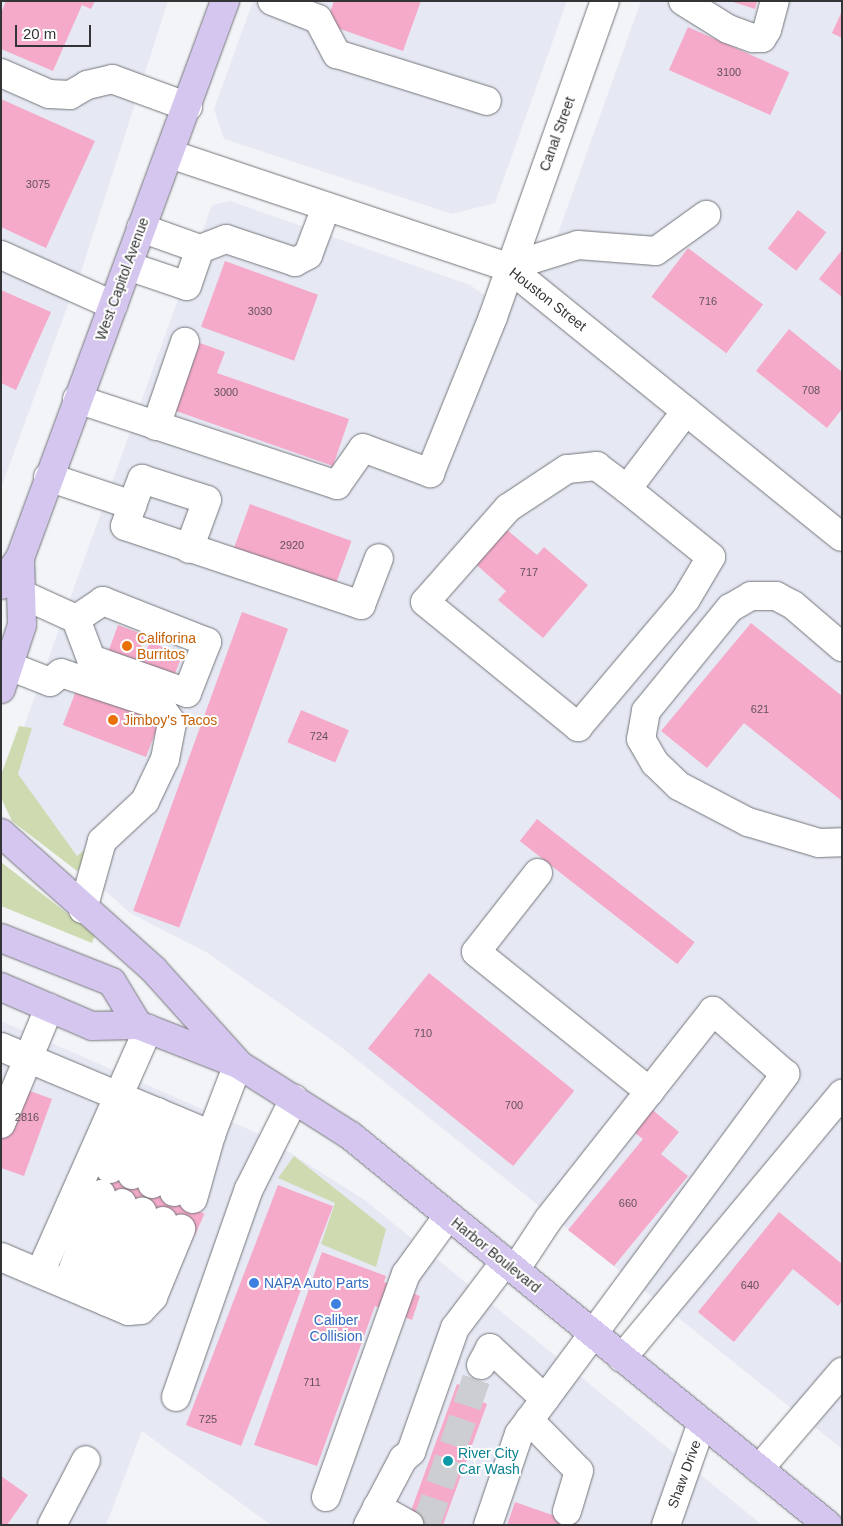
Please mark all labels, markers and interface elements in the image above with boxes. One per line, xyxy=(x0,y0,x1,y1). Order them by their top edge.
scale bar xyxy=(18,15,94,47)
text: 20 m xyxy=(23,25,56,42)
house number: 3100 xyxy=(717,65,741,79)
street label: Canal Street xyxy=(536,95,578,173)
house number: 3075 xyxy=(26,177,50,191)
street label: West Capitol Avenue xyxy=(92,215,152,343)
street label: Houston Street xyxy=(506,264,590,334)
house number: 716 xyxy=(699,294,717,308)
house number: 3030 xyxy=(248,304,272,318)
house number: 708 xyxy=(802,383,820,397)
house number: 3000 xyxy=(214,385,238,399)
house number: 2920 xyxy=(280,538,304,552)
house number: 717 xyxy=(520,565,538,579)
place label: Califorina Burritos xyxy=(137,630,196,662)
marker: Califorina Burritos xyxy=(121,640,133,652)
house number: 621 xyxy=(751,702,769,716)
place label: Jimboy's Tacos xyxy=(123,712,217,728)
marker: Jimboy's Tacos xyxy=(107,714,119,726)
house number: 724 xyxy=(310,729,328,743)
house number: 710 xyxy=(414,1026,432,1040)
house number: 700 xyxy=(505,1098,523,1112)
house number: 2816 xyxy=(15,1110,39,1124)
house number: 660 xyxy=(619,1196,637,1210)
street label: Harbor Boulevard xyxy=(448,1214,544,1296)
place label: NAPA Auto Parts xyxy=(264,1275,370,1291)
marker: NAPA Auto Parts xyxy=(248,1277,260,1289)
house number: 640 xyxy=(741,1278,759,1292)
marker: Caliber Collision xyxy=(330,1298,342,1310)
place label: Caliber Collision xyxy=(310,1312,362,1344)
house number: 711 xyxy=(303,1375,321,1389)
house number: 725 xyxy=(199,1412,217,1426)
street label: Shaw Drive xyxy=(664,1437,704,1511)
place label: River City Car Wash xyxy=(458,1445,520,1478)
marker: River City Car Wash xyxy=(442,1455,454,1467)

